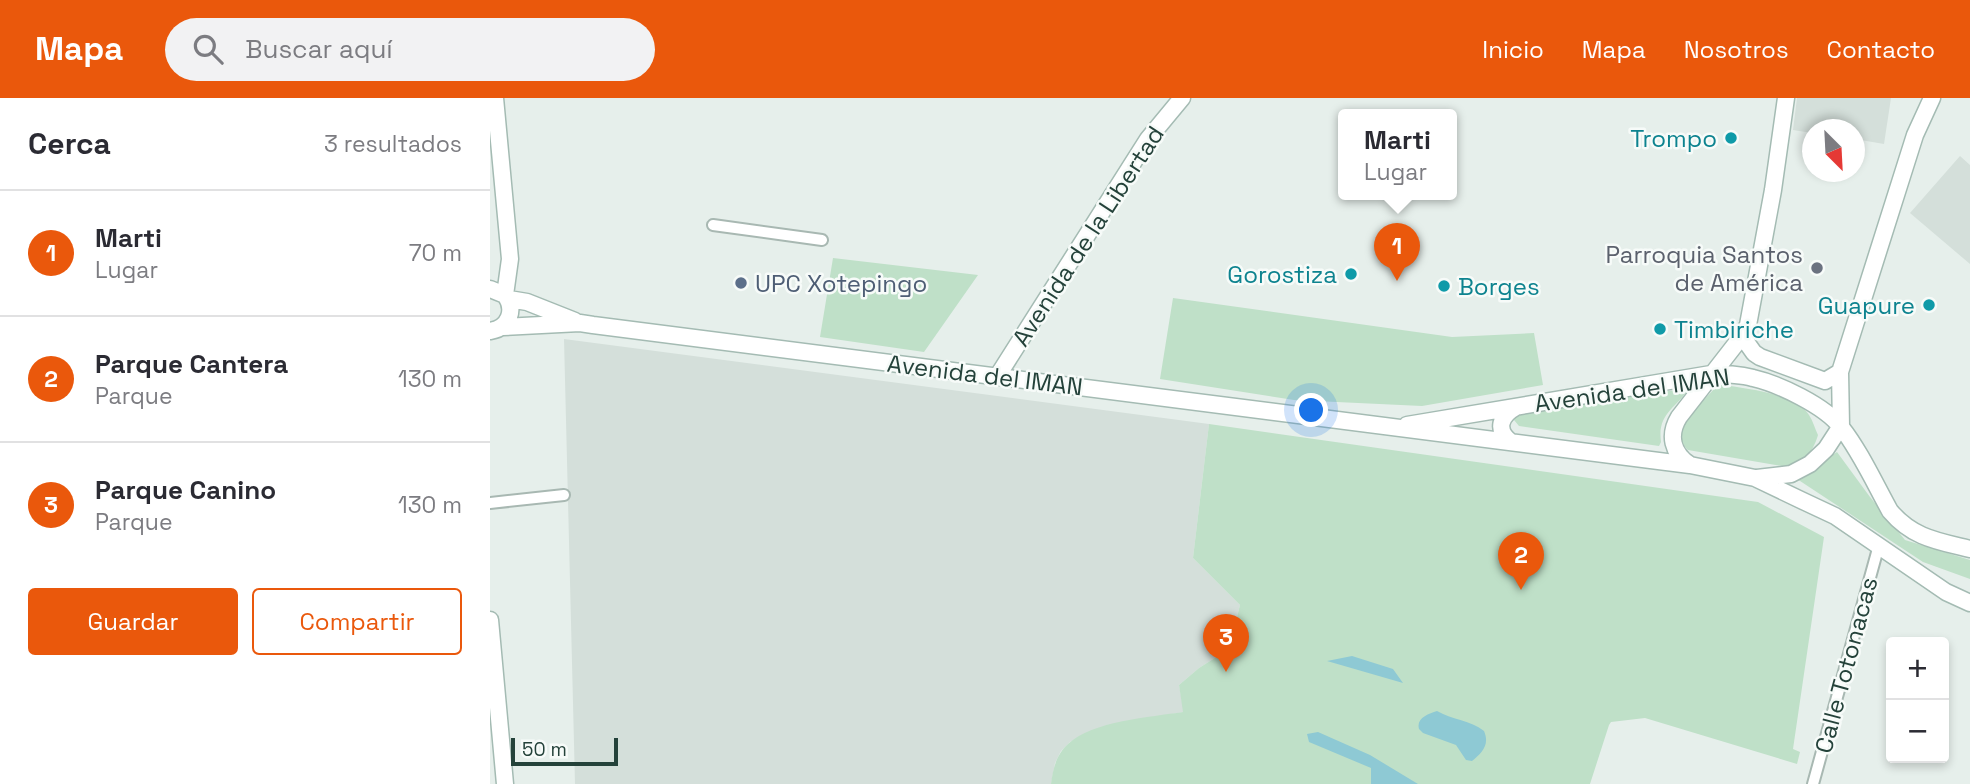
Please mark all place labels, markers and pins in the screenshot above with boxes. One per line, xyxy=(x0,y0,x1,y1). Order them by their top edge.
place label: Trompo xyxy=(1630,123,1717,154)
marker: Trompo xyxy=(1723,130,1739,146)
pin: 1 xyxy=(1374,223,1420,281)
place label: Parroquia Santos de América xyxy=(1606,239,1803,298)
place label: Gorostiza xyxy=(1227,259,1337,290)
marker: Parroquia Santos de América xyxy=(1809,260,1825,276)
marker: Gorostiza xyxy=(1343,266,1359,282)
place label: UPC Xotepingo xyxy=(755,268,927,299)
place label: Borges xyxy=(1458,271,1540,302)
marker: UPC Xotepingo xyxy=(733,275,749,291)
marker: Borges xyxy=(1436,278,1452,294)
place label: Guapure xyxy=(1818,290,1915,321)
marker: Guapure xyxy=(1921,297,1937,313)
place label: Timbiriche xyxy=(1674,314,1794,345)
marker: Timbiriche xyxy=(1652,321,1668,337)
pin: 2 xyxy=(1498,532,1544,590)
pin: 3 xyxy=(1203,614,1249,672)

